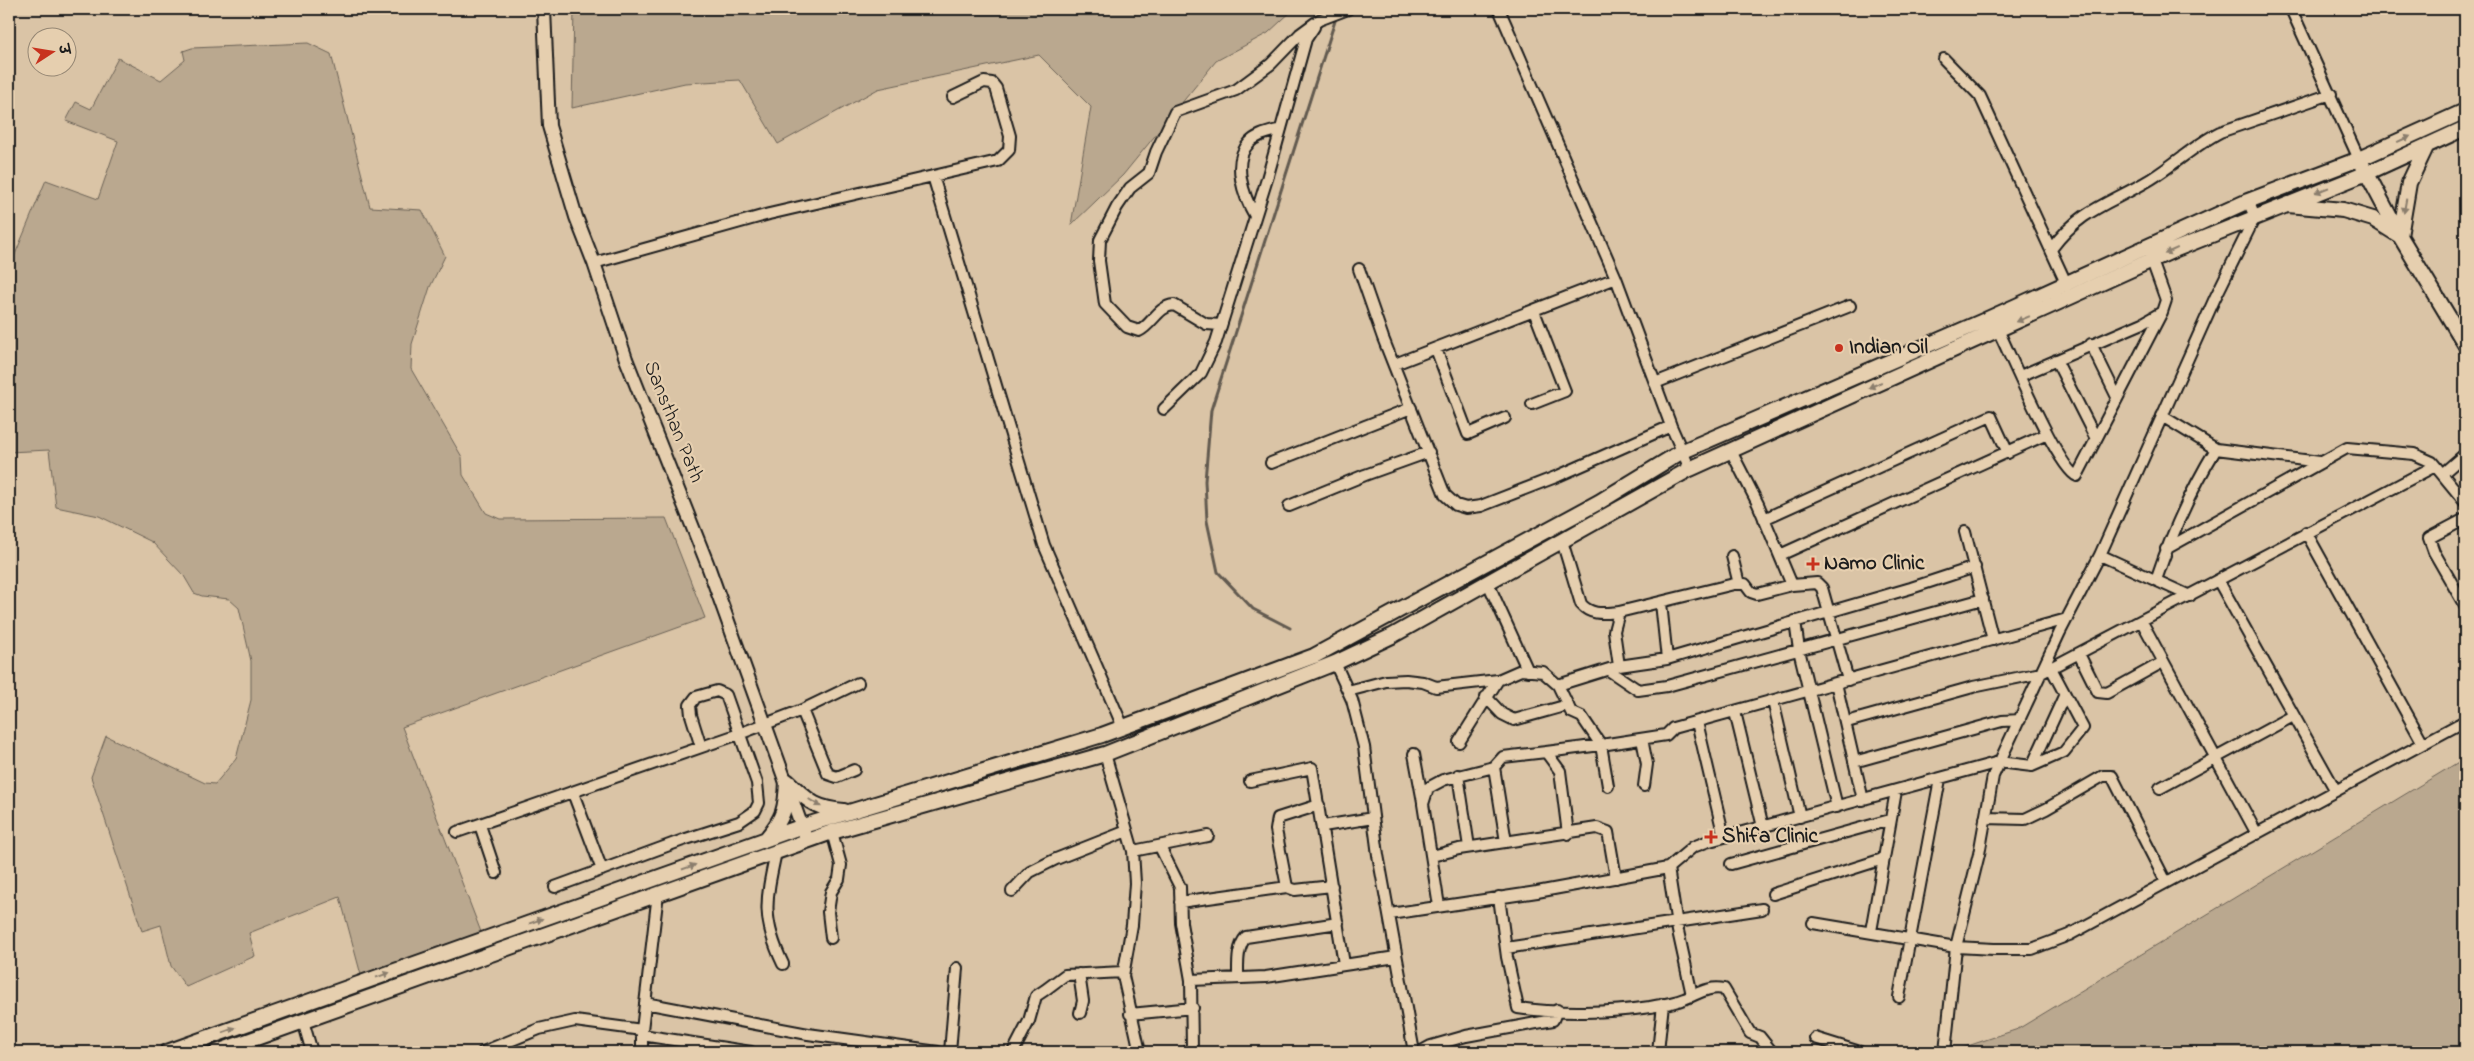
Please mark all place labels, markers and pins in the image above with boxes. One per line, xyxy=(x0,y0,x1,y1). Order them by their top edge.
place label: Indian Oil xyxy=(1849,333,1928,363)
marker: Indian Oil xyxy=(1833,342,1845,354)
place label: Namo Clinic xyxy=(1824,549,1925,579)
marker: Namo Clinic xyxy=(1806,557,1820,571)
place label: Shifa Clinic xyxy=(1722,822,1819,852)
marker: Shifa Clinic xyxy=(1704,830,1718,844)

